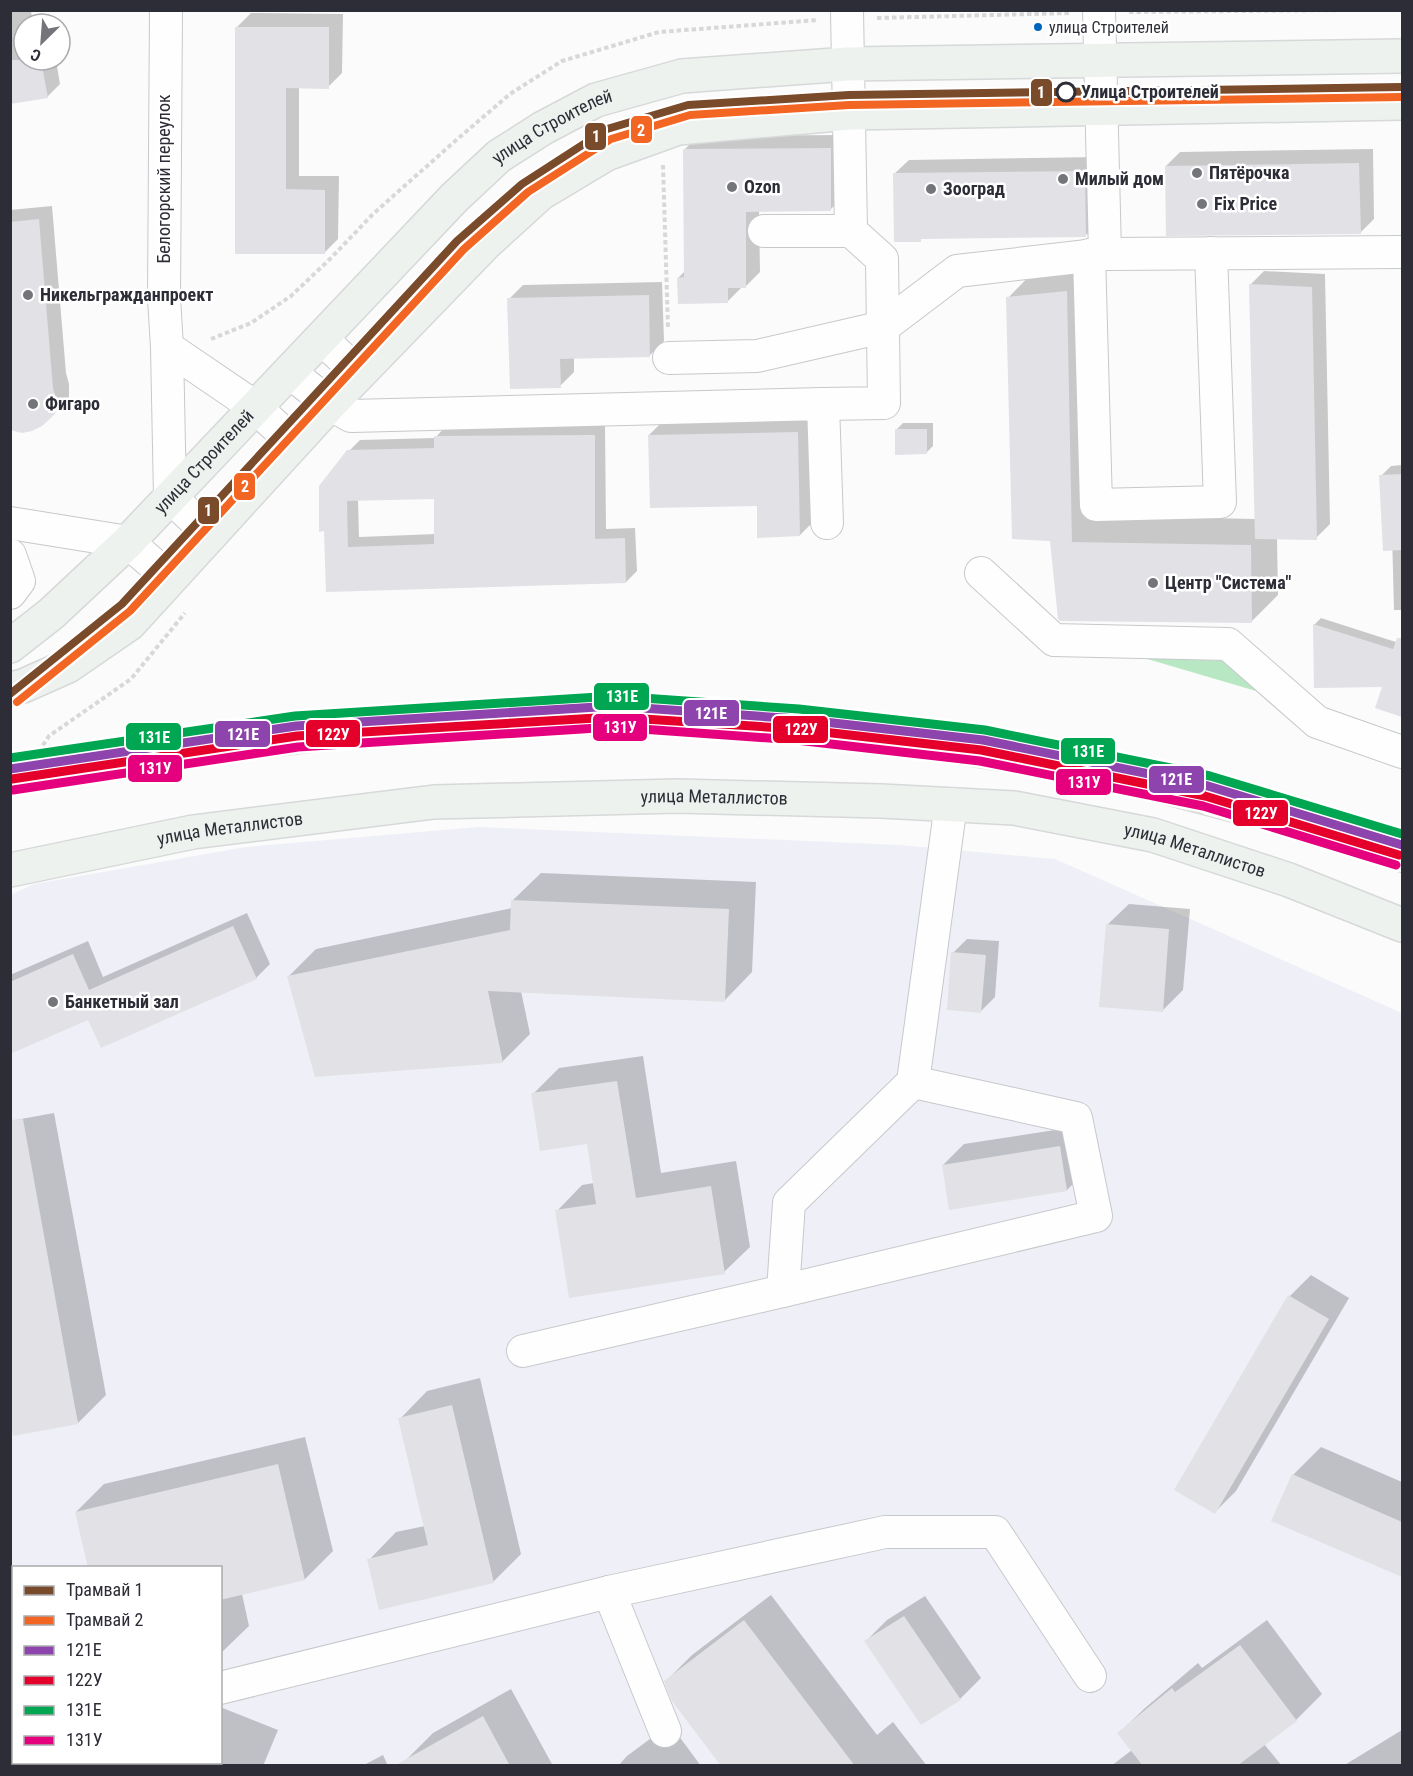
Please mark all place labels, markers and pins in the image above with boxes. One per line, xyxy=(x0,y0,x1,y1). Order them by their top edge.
place label: улица Строителей xyxy=(1049,18,1169,37)
marker: улица Строителей xyxy=(1032,21,1044,33)
place label: Улица Строителей xyxy=(1081,81,1219,102)
marker: Улица Строителей xyxy=(1056,82,1076,102)
place label: Пятёрочка xyxy=(1209,162,1289,183)
marker: Пятёрочка xyxy=(1190,166,1204,180)
place label: Милый дом xyxy=(1075,168,1164,189)
marker: Милый дом xyxy=(1056,172,1070,186)
place label: Ozon xyxy=(744,176,781,197)
place label: Зооград xyxy=(943,178,1005,199)
marker: Ozon xyxy=(725,180,739,194)
marker: Зооград xyxy=(924,182,938,196)
place label: Fix Price xyxy=(1214,193,1277,214)
marker: Fix Price xyxy=(1195,197,1209,211)
place label: Никельгражданпроект xyxy=(40,284,213,305)
marker: Никельгражданпроект xyxy=(21,288,35,302)
place label: Фигаро xyxy=(45,393,100,414)
marker: Фигаро xyxy=(26,397,40,411)
place label: Центр "Система" xyxy=(1165,572,1292,593)
marker: Центр "Система" xyxy=(1146,576,1160,590)
place label: Банкетный зал xyxy=(65,991,179,1012)
marker: Банкетный зал xyxy=(46,995,60,1009)

